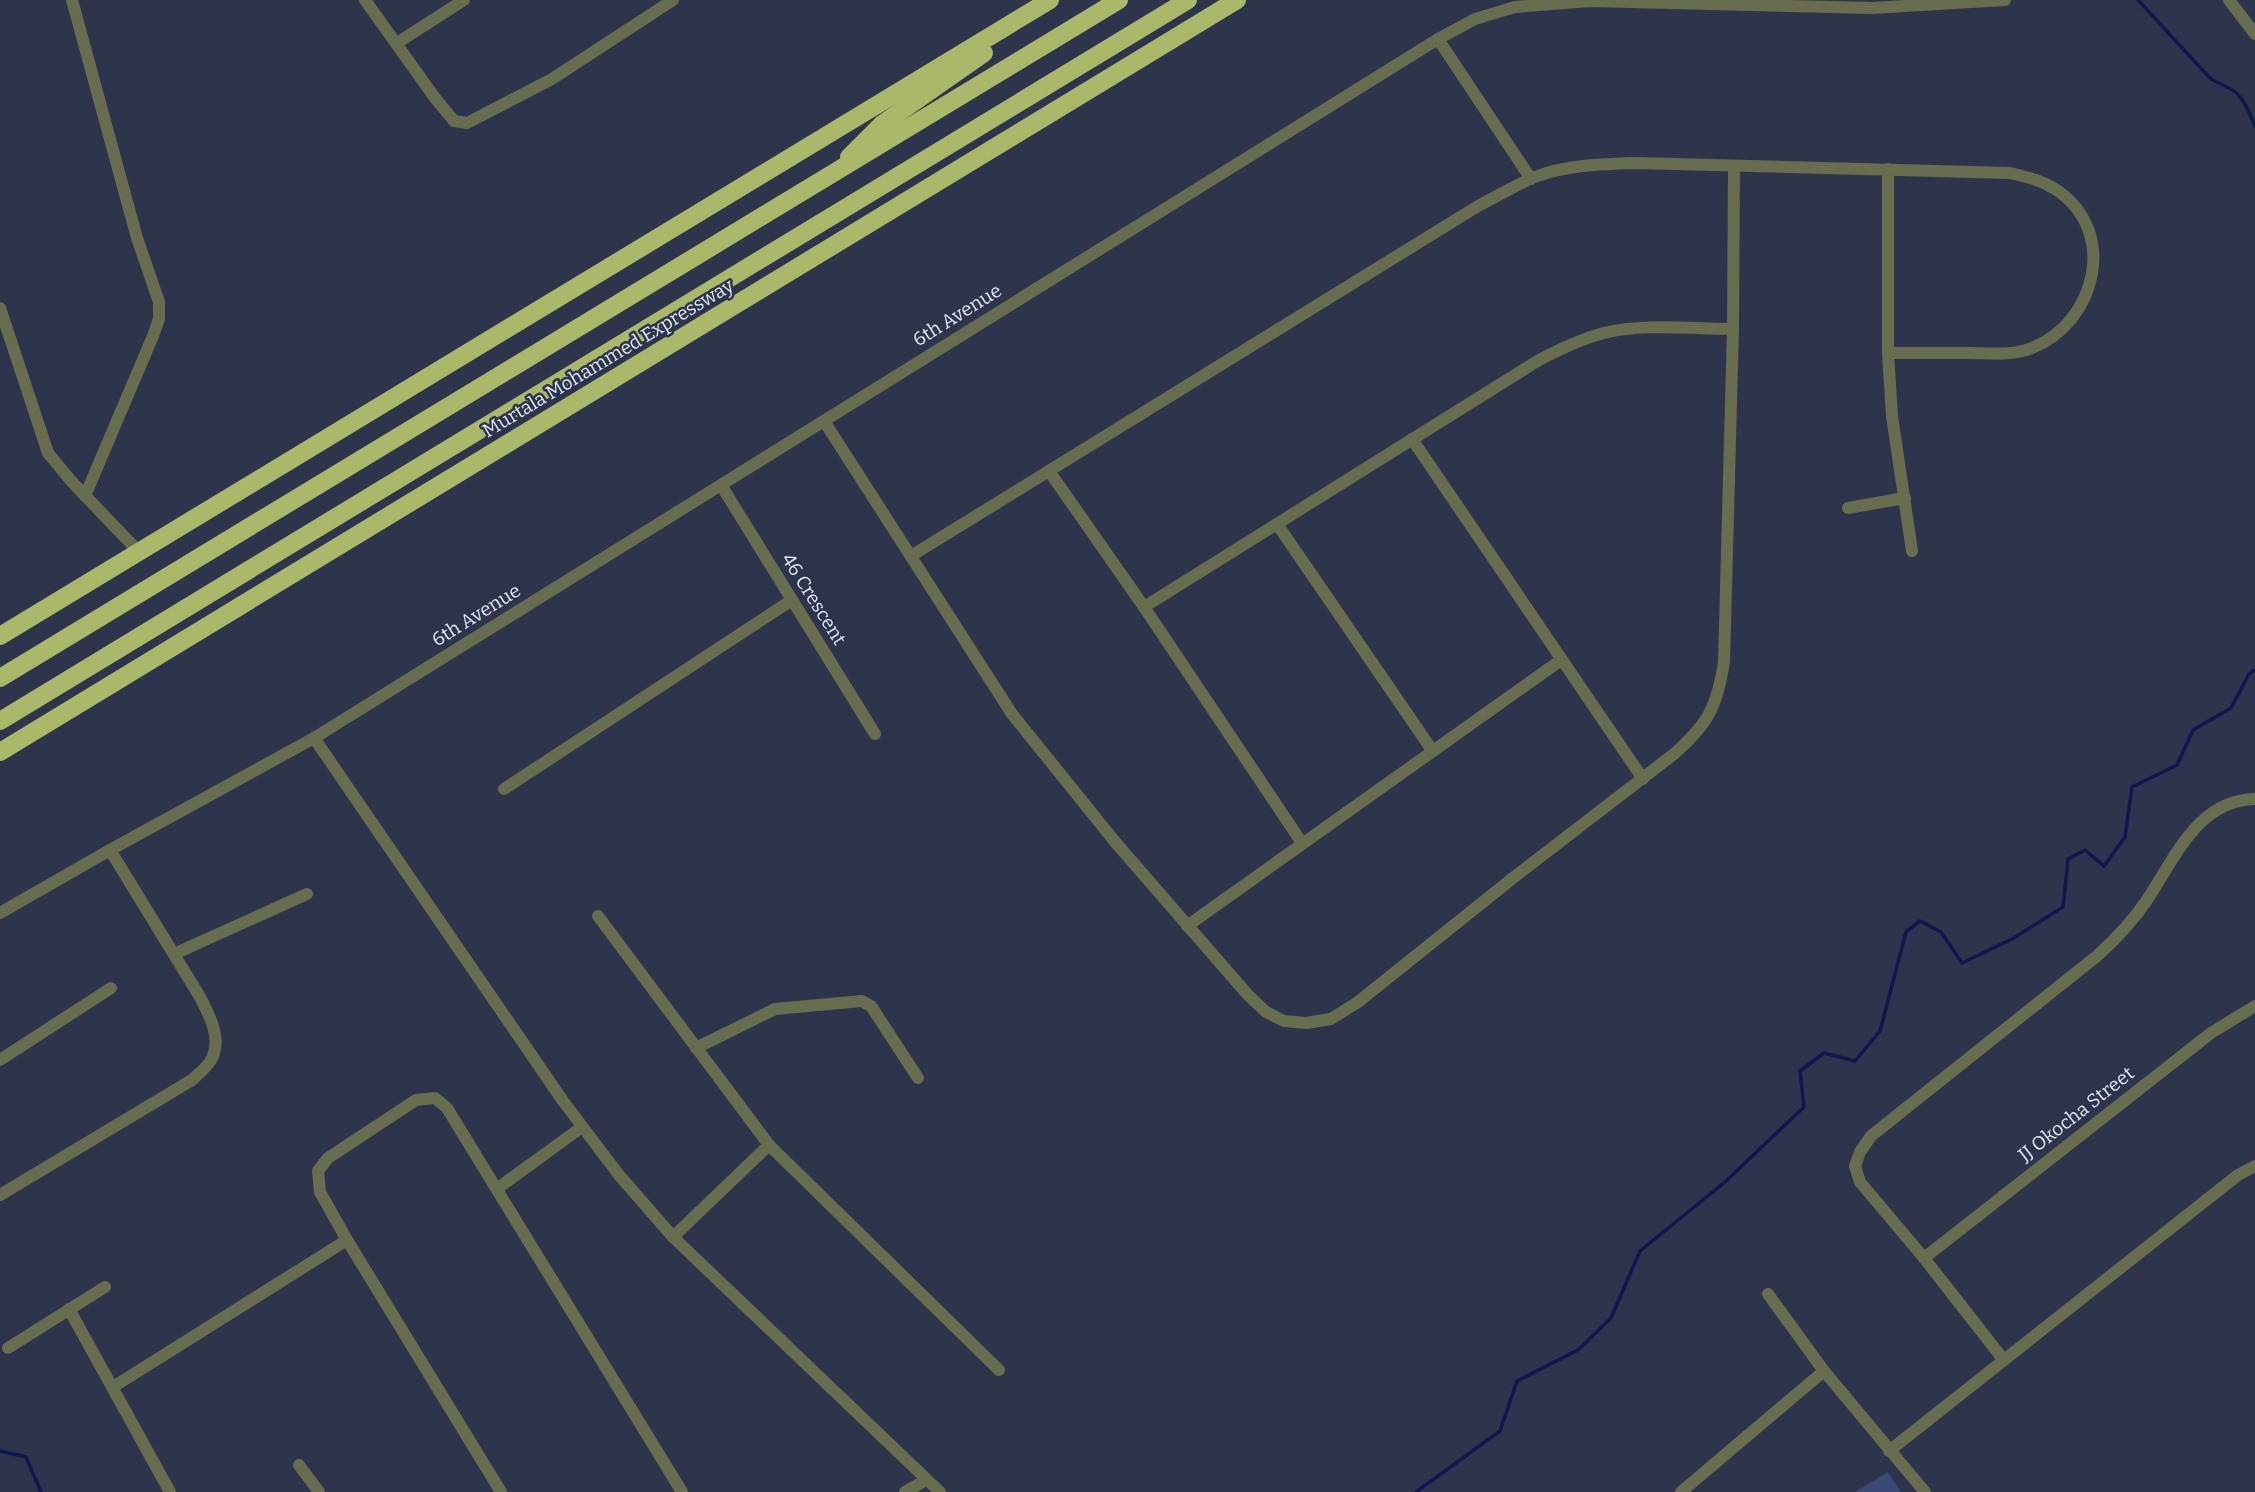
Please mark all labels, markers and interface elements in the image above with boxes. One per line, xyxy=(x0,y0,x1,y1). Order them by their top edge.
street label: Murtala Mohammed Expressway xyxy=(478,273,738,442)
street label: 6th Avenue xyxy=(908,279,1006,351)
street label: 46 Crescent xyxy=(777,549,851,649)
street label: 6th Avenue xyxy=(427,579,525,651)
street label: JJ Okocha Street xyxy=(2013,1062,2139,1167)

